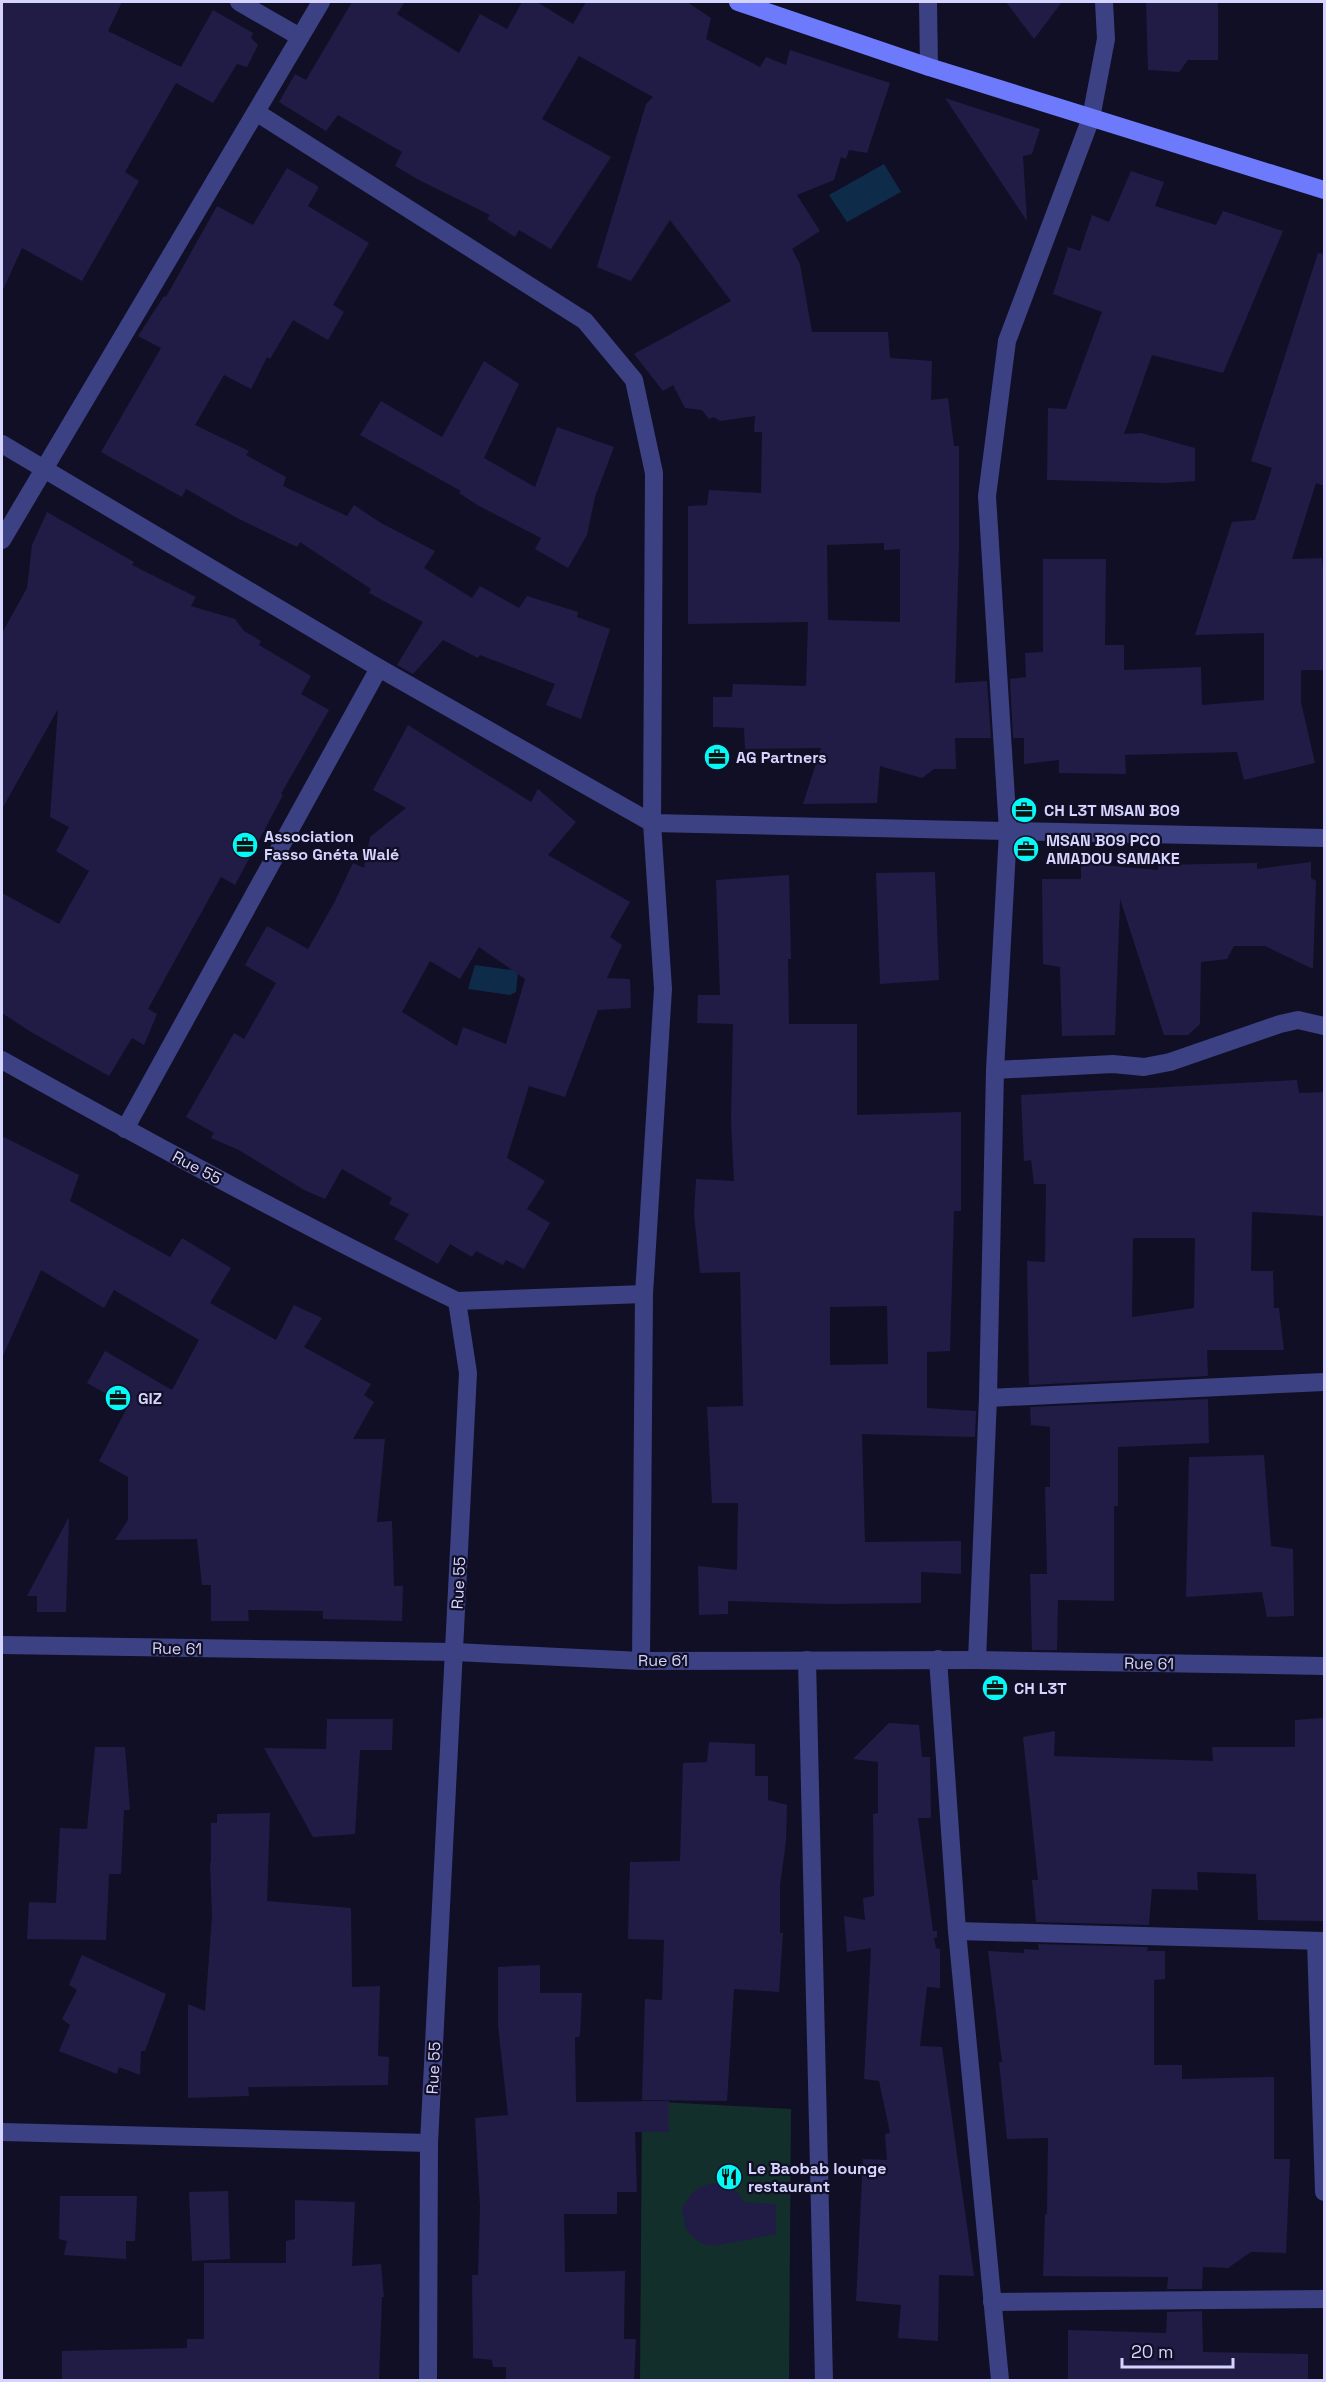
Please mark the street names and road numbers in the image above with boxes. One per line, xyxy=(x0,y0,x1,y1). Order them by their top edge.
street label: Rue 55 xyxy=(169,1146,225,1189)
street label: Rue 55 xyxy=(447,1556,470,1610)
street label: Rue 61 xyxy=(152,1638,202,1659)
street label: Rue 61 xyxy=(638,1650,688,1671)
street label: Rue 61 xyxy=(1124,1653,1174,1674)
street label: Rue 55 xyxy=(422,2041,445,2095)

